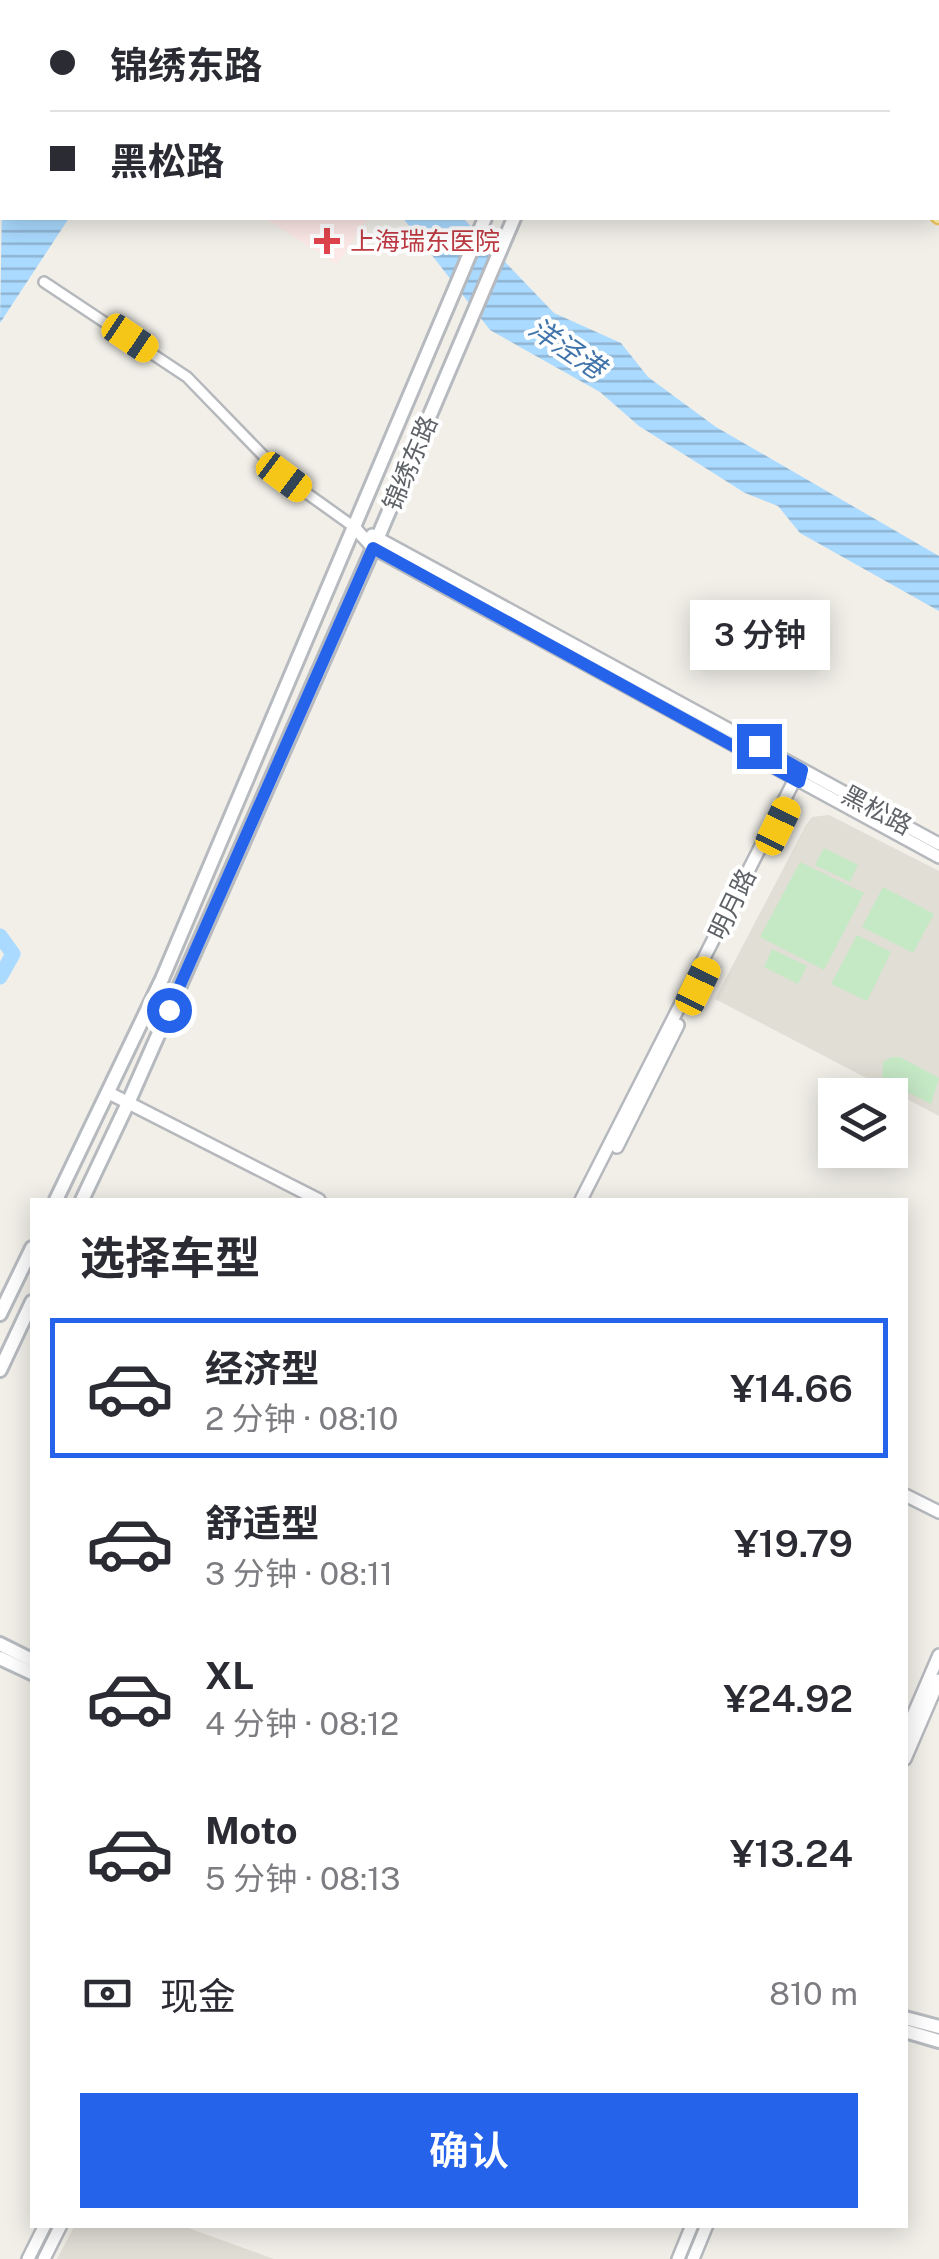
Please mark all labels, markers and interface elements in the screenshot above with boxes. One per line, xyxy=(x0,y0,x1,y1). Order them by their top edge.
text: 锦绣东路 xyxy=(110,43,262,88)
text: 黑松路 xyxy=(110,139,224,184)
place label: 上海瑞东医院 xyxy=(350,226,500,256)
marker: 上海瑞东医院 xyxy=(314,228,340,254)
car xyxy=(97,309,163,367)
water label: 洋泾港 xyxy=(523,310,615,387)
street label: 锦绣东路 xyxy=(377,411,443,515)
car xyxy=(251,447,317,507)
callout: 3 分钟 xyxy=(689,601,829,671)
text: 3 分钟 xyxy=(714,616,806,653)
route end xyxy=(737,724,782,769)
street label: 黑松路 xyxy=(837,779,917,841)
car xyxy=(751,792,805,860)
street label: 明月路 xyxy=(702,864,762,944)
car xyxy=(671,952,725,1020)
route start xyxy=(147,988,192,1033)
map controls xyxy=(818,1078,908,1168)
button: layers xyxy=(818,1078,908,1168)
text: 选择车型 xyxy=(80,1231,260,1284)
icon: car xyxy=(85,1343,175,1433)
text: 经济型 xyxy=(205,1346,319,1391)
text: ¥14.66 xyxy=(730,1366,853,1411)
text: 2 分钟 · 08:10 xyxy=(205,1400,398,1437)
icon: car xyxy=(85,1498,175,1588)
text: 舒适型 xyxy=(205,1501,319,1546)
text: ¥19.79 xyxy=(734,1521,853,1566)
text: 3 分钟 · 08:11 xyxy=(205,1555,393,1592)
icon: car xyxy=(85,1653,175,1743)
text: XL xyxy=(205,1653,254,1698)
text: ¥24.92 xyxy=(723,1676,853,1721)
text: 4 分钟 · 08:12 xyxy=(205,1705,399,1742)
icon: car xyxy=(85,1808,175,1898)
text: Moto xyxy=(205,1808,298,1853)
text: ¥13.24 xyxy=(730,1831,853,1876)
text: 5 分钟 · 08:13 xyxy=(205,1860,400,1897)
icon: cash xyxy=(80,1966,135,2021)
text: 现金 xyxy=(160,1974,236,2019)
text: 810 m xyxy=(769,1975,858,2012)
button: 确认 xyxy=(80,2093,858,2208)

